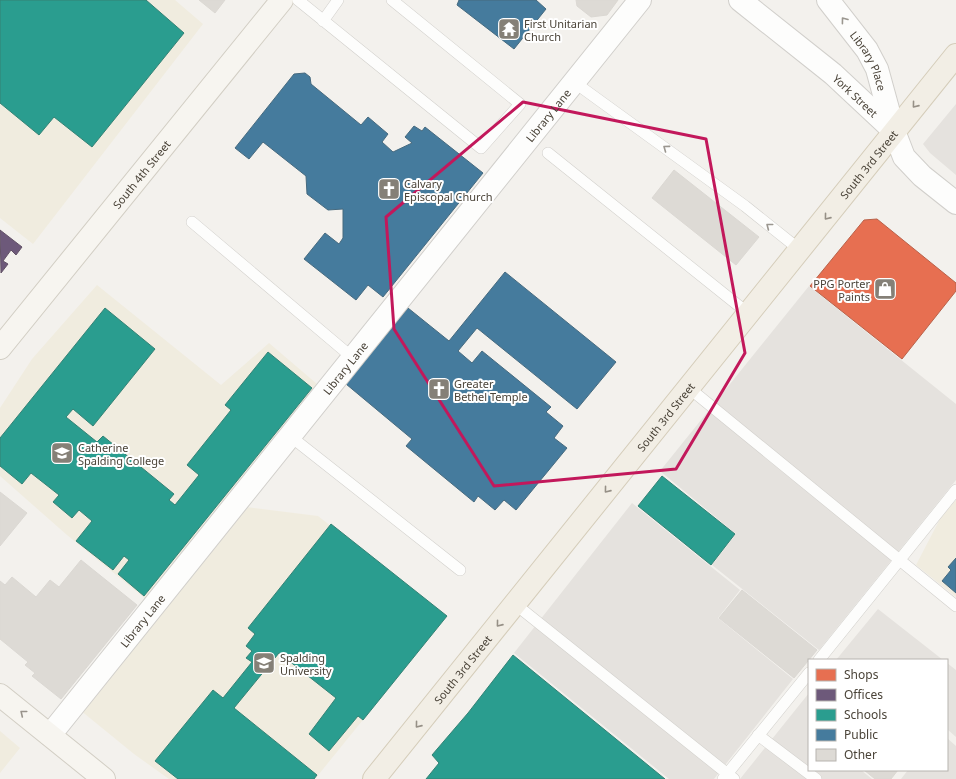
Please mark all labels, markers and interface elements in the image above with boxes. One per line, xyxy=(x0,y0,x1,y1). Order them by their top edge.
temple icon: First Unitarian Church xyxy=(496,16,522,42)
place label: First Unitarian Church xyxy=(524,16,597,44)
one-way arrow xyxy=(841,17,849,24)
street label: Library Place xyxy=(847,28,890,92)
street label: York Street xyxy=(830,71,882,120)
street label: Library Lane xyxy=(522,85,574,145)
one-way arrow xyxy=(913,100,920,107)
street label: South 3rd Street xyxy=(836,127,901,202)
street label: South 4th Street xyxy=(109,137,173,211)
one-way arrow xyxy=(663,146,670,153)
church icon: Calvary Episcopal Church xyxy=(376,176,402,202)
place label: Calvary Episcopal Church xyxy=(404,176,493,204)
one-way arrow xyxy=(825,212,832,219)
one-way arrow xyxy=(767,224,774,231)
place label: PPG Porter Paints xyxy=(813,276,870,304)
shop icon: PPG Porter Paints xyxy=(872,276,898,302)
street label: Library Lane xyxy=(319,338,371,397)
church icon: Greater Bethel Temple xyxy=(426,376,452,402)
place label: Greater Bethel Temple xyxy=(454,376,528,404)
street label: South 3rd Street xyxy=(633,379,698,454)
school or university icon: Catherine Spalding College xyxy=(49,440,75,466)
place label: Catherine Spalding College xyxy=(78,440,164,468)
one-way arrow xyxy=(605,485,612,492)
street label: Library Lane xyxy=(116,591,168,650)
one-way arrow xyxy=(497,619,504,626)
street label: South 3rd Street xyxy=(430,632,495,707)
school or university icon: Spalding University xyxy=(251,650,277,676)
place label: Spalding University xyxy=(280,650,332,678)
legend xyxy=(808,659,948,771)
text: Shops xyxy=(844,666,879,683)
text: Offices xyxy=(844,686,883,703)
text: Schools xyxy=(844,706,887,723)
one-way arrow xyxy=(20,711,27,718)
one-way arrow xyxy=(415,720,422,727)
text: Public xyxy=(844,726,878,743)
text: Other xyxy=(844,746,877,763)

